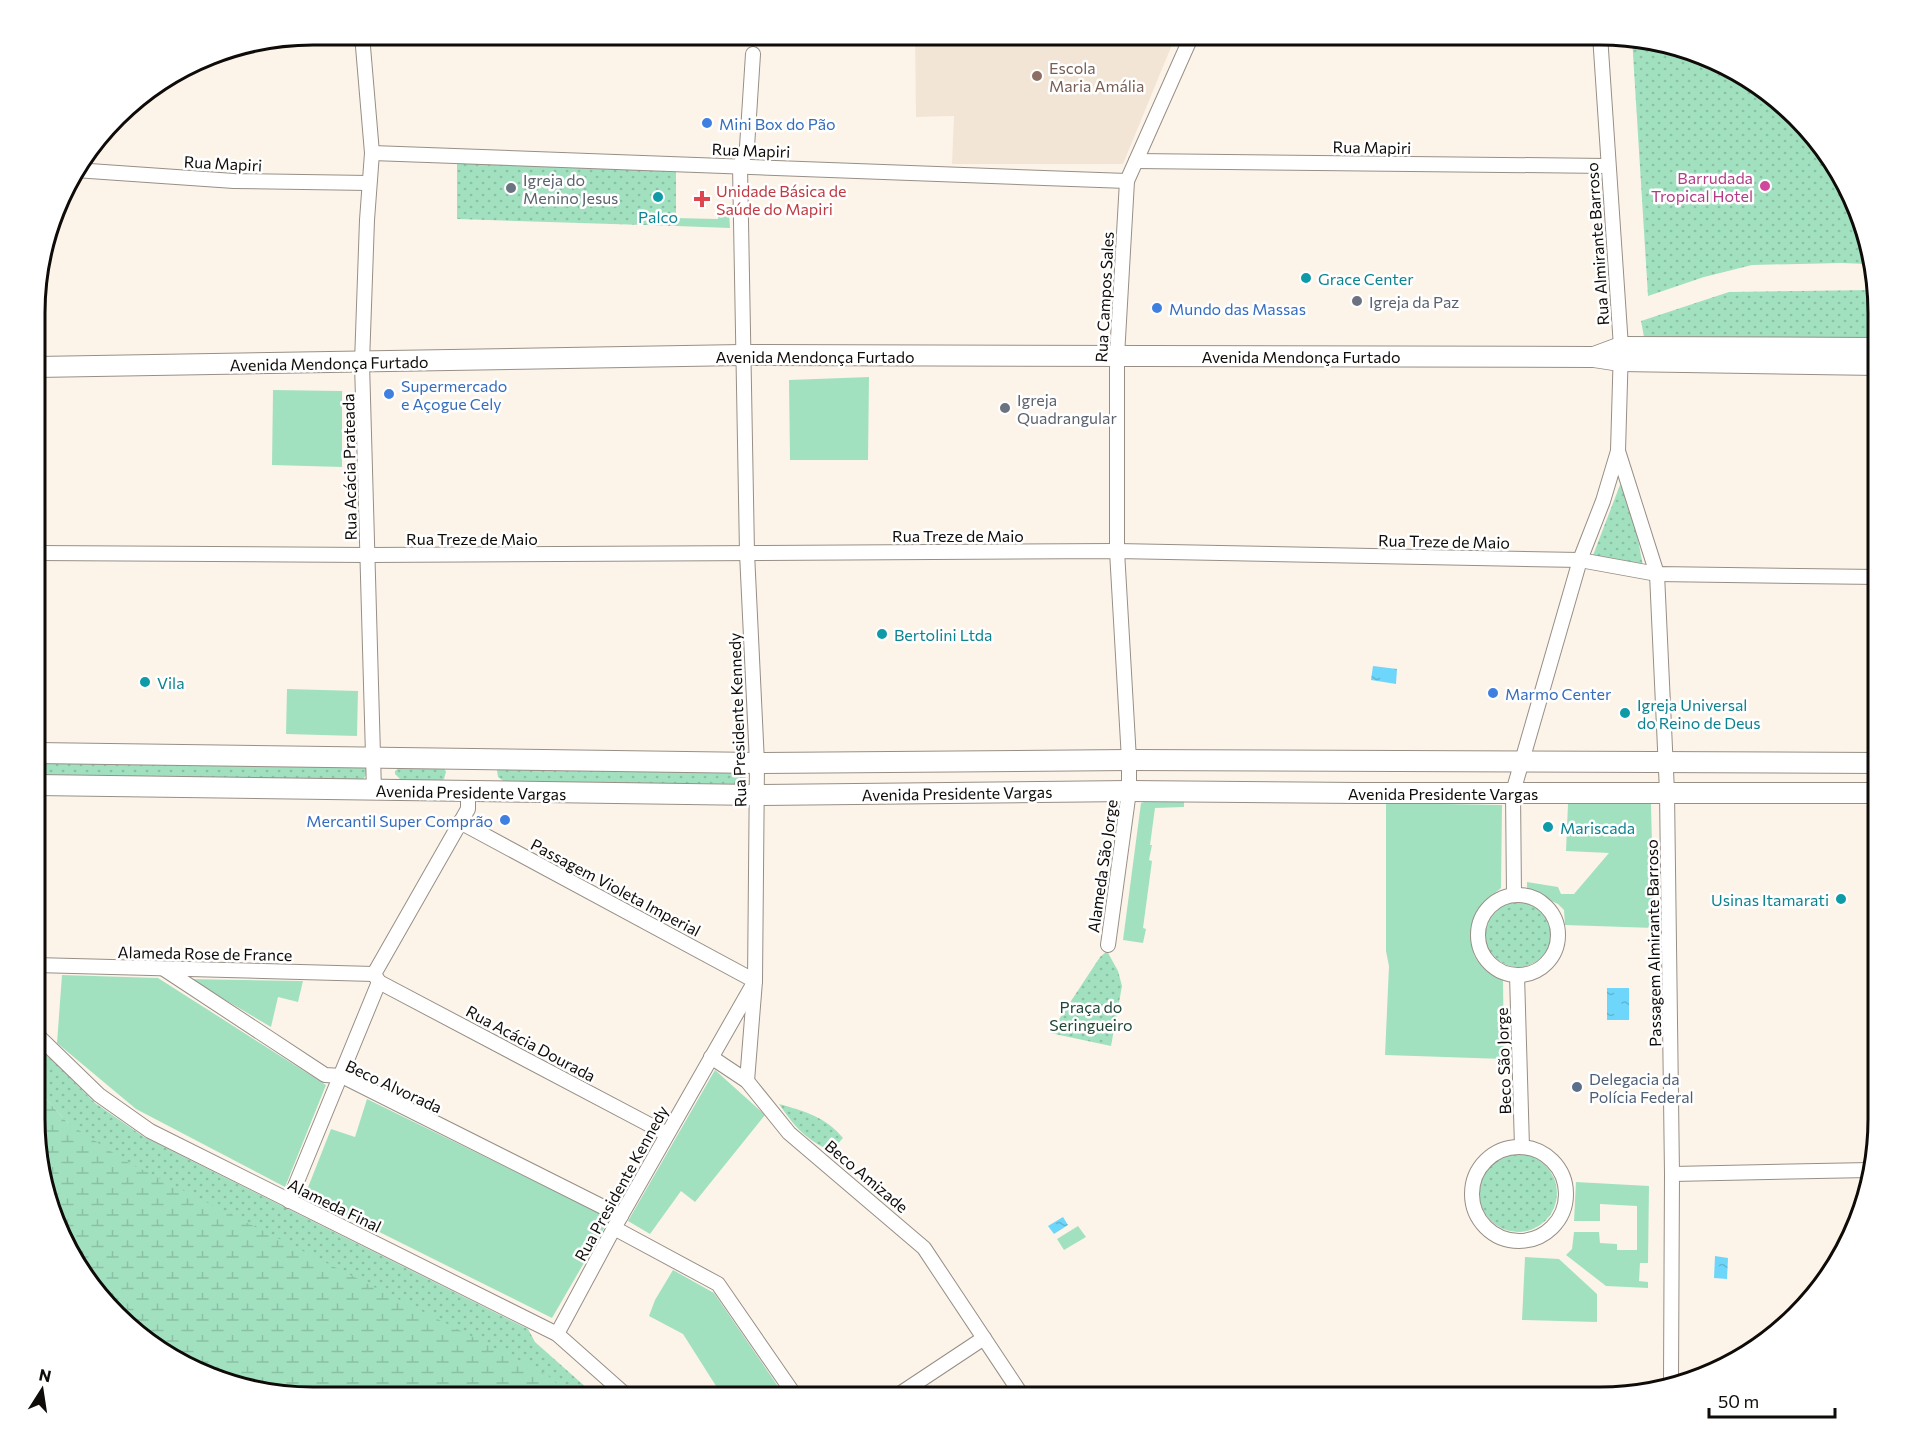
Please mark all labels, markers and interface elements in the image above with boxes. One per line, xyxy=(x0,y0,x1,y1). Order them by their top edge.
place label: Escola Maria Amália xyxy=(1049,58,1144,95)
marker: Escola Maria Amália xyxy=(1030,69,1044,83)
place label: Mini Box do Pão xyxy=(719,114,836,133)
marker: Mini Box do Pão xyxy=(700,116,714,130)
street label: Rua Mapiri xyxy=(1333,137,1411,157)
street label: Rua Mapiri xyxy=(711,139,791,161)
street label: Rua Mapiri xyxy=(183,151,263,175)
street label: Rua Almirante Barroso xyxy=(1582,162,1612,326)
place label: Barrudada Tropical Hotel xyxy=(1651,168,1753,205)
place label: Igreja do Menino Jesus xyxy=(523,170,618,207)
marker: Barrudada Tropical Hotel xyxy=(1758,179,1772,193)
marker: Igreja do Menino Jesus xyxy=(504,181,518,195)
place label: Unidade Básica de Saúde do Mapiri xyxy=(716,181,846,218)
marker: Palco xyxy=(651,190,665,204)
marker: Unidade Básica de Saúde do Mapiri xyxy=(693,190,711,208)
place label: Palco xyxy=(638,207,678,226)
street label: Rua Campos Sales xyxy=(1091,231,1117,363)
place label: Grace Center xyxy=(1318,269,1414,288)
marker: Grace Center xyxy=(1299,271,1313,285)
place label: Igreja da Paz xyxy=(1369,292,1459,311)
marker: Igreja da Paz xyxy=(1350,294,1364,308)
place label: Mundo das Massas xyxy=(1169,299,1306,318)
marker: Mundo das Massas xyxy=(1150,301,1164,315)
street label: Avenida Mendonça Furtado xyxy=(716,347,914,366)
street label: Avenida Mendonça Furtado xyxy=(1202,347,1400,366)
street label: Avenida Mendonça Furtado xyxy=(229,352,429,374)
place label: Supermercado e Açogue Cely xyxy=(401,376,507,413)
marker: Supermercado e Açogue Cely xyxy=(382,387,396,401)
place label: Igreja Quadrangular xyxy=(1017,390,1117,427)
street label: Rua Acácia Prateada xyxy=(338,393,360,541)
marker: Igreja Quadrangular xyxy=(998,401,1012,415)
street label: Rua Treze de Maio xyxy=(892,526,1024,545)
street label: Rua Treze de Maio xyxy=(406,529,538,548)
street label: Rua Treze de Maio xyxy=(1378,530,1510,552)
place label: Bertolini Ltda xyxy=(894,625,992,644)
marker: Bertolini Ltda xyxy=(875,627,889,641)
street label: Rua Presidente Kennedy xyxy=(724,632,750,808)
place label: Vila xyxy=(157,673,185,692)
marker: Vila xyxy=(138,675,152,689)
place label: Marmo Center xyxy=(1505,684,1612,703)
marker: Marmo Center xyxy=(1486,686,1500,700)
place label: Igreja Universal do Reino de Deus xyxy=(1637,695,1761,732)
marker: Igreja Universal do Reino de Deus xyxy=(1618,706,1632,720)
street label: Avenida Presidente Vargas xyxy=(376,781,566,803)
street label: Avenida Presidente Vargas xyxy=(862,782,1052,804)
street label: Avenida Presidente Vargas xyxy=(1348,784,1538,803)
street label: Alameda São Jorge xyxy=(1083,798,1121,934)
place label: Mercantil Super Comprão xyxy=(306,811,493,830)
marker: Mercantil Super Comprão xyxy=(498,813,512,827)
place label: Mariscada xyxy=(1560,818,1635,837)
marker: Mariscada xyxy=(1541,820,1555,834)
street label: Passagem Violeta Imperial xyxy=(528,834,704,940)
street label: Passagem Almirante Barroso xyxy=(1642,839,1664,1047)
place label: Usinas Itamarati xyxy=(1711,890,1829,909)
marker: Usinas Itamarati xyxy=(1834,892,1848,906)
street label: Alameda Rose de France xyxy=(117,942,293,964)
park label: Praça do Seringueiro xyxy=(1049,997,1133,1034)
street label: Rua Acácia Dourada xyxy=(463,1001,599,1085)
street label: Beco São Jorge xyxy=(1492,1007,1514,1115)
street label: Beco Alvorada xyxy=(343,1055,445,1117)
place label: Delegacia da Polícia Federal xyxy=(1589,1069,1694,1106)
marker: Delegacia da Polícia Federal xyxy=(1570,1080,1584,1094)
street label: Rua Presidente Kennedy xyxy=(570,1102,672,1264)
street label: Beco Amizade xyxy=(822,1136,912,1216)
street label: Alameda Final xyxy=(285,1174,385,1236)
north arrow xyxy=(12,1360,72,1420)
text: N xyxy=(37,1364,53,1385)
scale bar xyxy=(1709,1381,1835,1419)
text: 50 m xyxy=(1718,1390,1759,1412)

